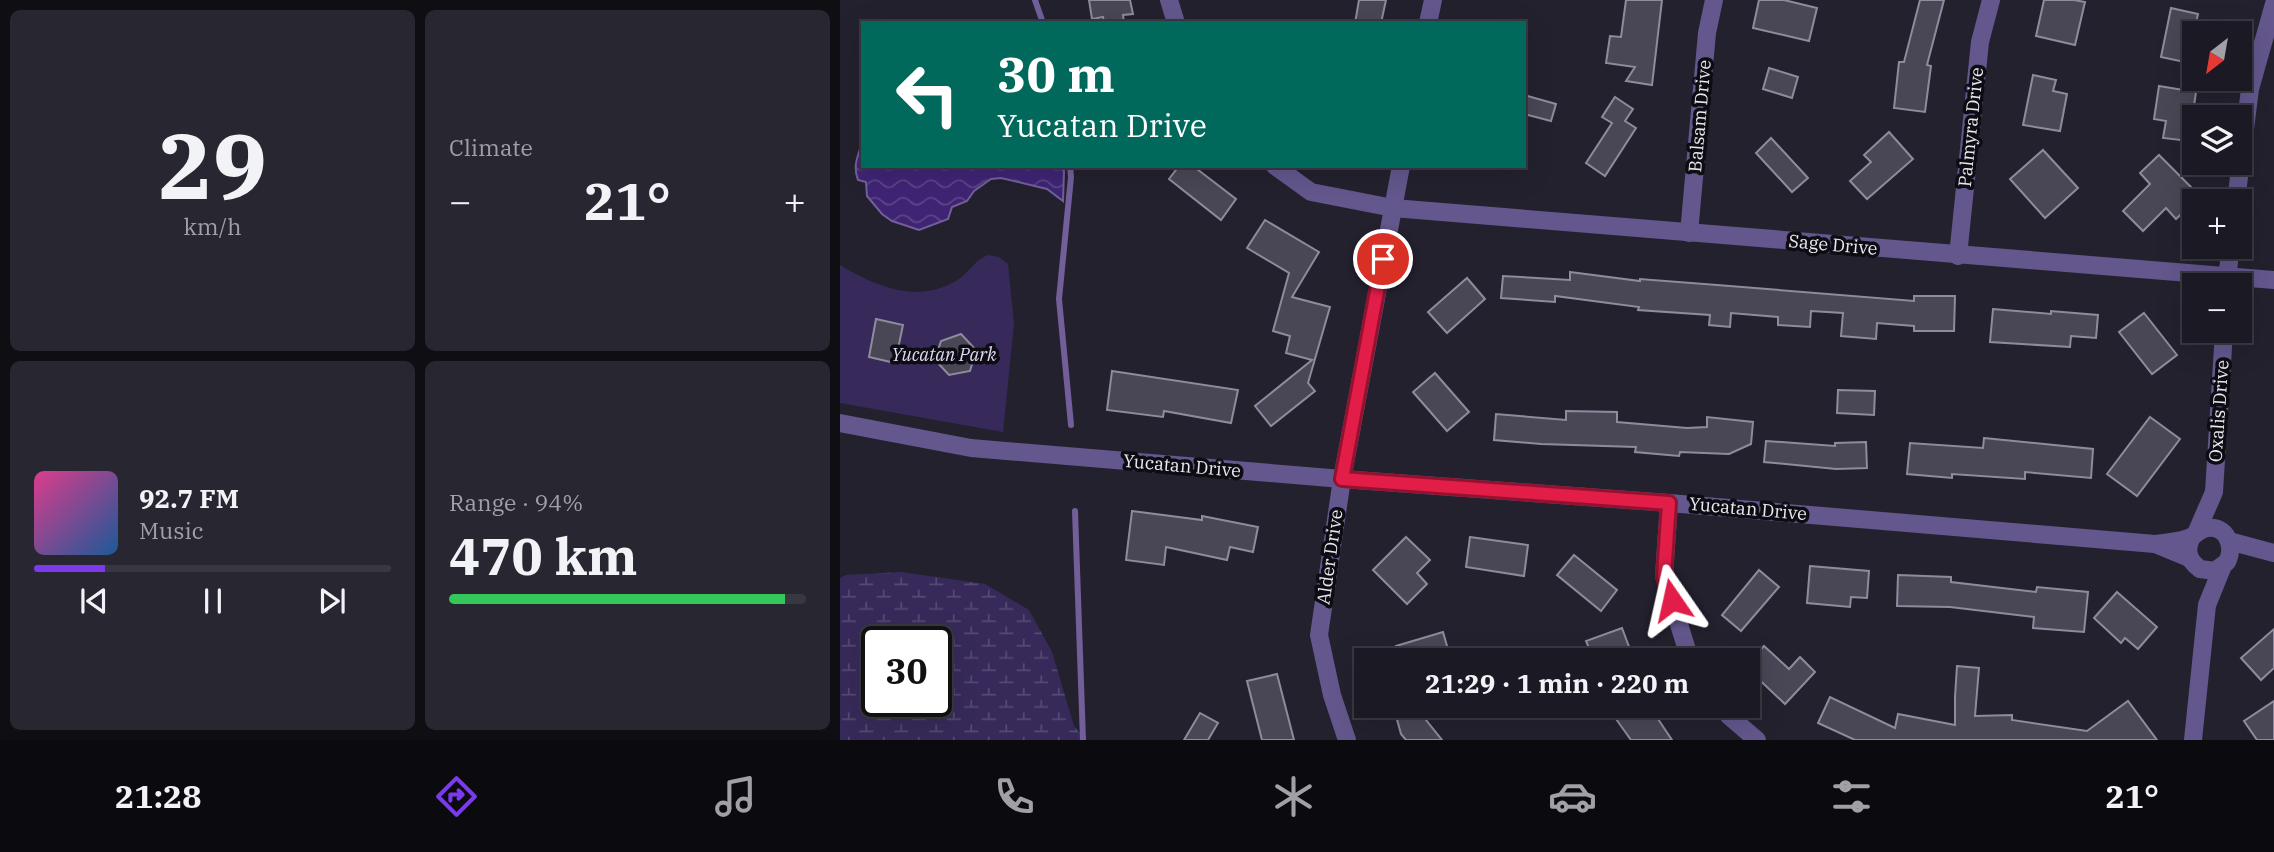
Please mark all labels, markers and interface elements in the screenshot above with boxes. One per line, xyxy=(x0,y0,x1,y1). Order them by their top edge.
north arrow xyxy=(2182,21,2252,91)
map controls xyxy=(2182,21,2252,343)
text: 30 m xyxy=(997,42,1115,105)
icon: left xyxy=(882,49,973,140)
street label: Balsam Drive xyxy=(1683,59,1716,173)
street label: Palmyra Drive xyxy=(1953,66,1988,188)
text: Yucatan Drive xyxy=(997,104,1207,146)
button: layers xyxy=(2182,105,2252,175)
text: 29 xyxy=(158,106,267,224)
text: Climate xyxy=(449,132,533,162)
text: 21° xyxy=(584,167,671,234)
text: − xyxy=(449,176,472,225)
text: + xyxy=(783,176,806,225)
button: + xyxy=(2182,189,2252,259)
text: km/h xyxy=(183,211,242,241)
pin xyxy=(1353,229,1413,289)
street label: Sage Drive xyxy=(1788,229,1879,260)
icon: arrive xyxy=(1364,240,1402,278)
button: − xyxy=(2182,273,2252,343)
park label: Yucatan Park xyxy=(891,343,997,366)
street label: Oxalis Drive xyxy=(2203,359,2234,463)
street label: Yucatan Drive xyxy=(1122,449,1242,482)
text: 92.7 FM xyxy=(139,481,239,515)
text: Range · 94% xyxy=(449,487,583,517)
street label: Yucatan Drive xyxy=(1688,492,1808,525)
street label: Alder Drive xyxy=(1311,508,1348,606)
text: Music xyxy=(139,515,204,545)
text: 470 km xyxy=(449,522,638,589)
position arrow xyxy=(1635,563,1709,637)
icon: previous xyxy=(75,582,113,620)
icon: pause xyxy=(194,582,232,620)
icon: next xyxy=(313,582,351,620)
speed limit sign: 30 xyxy=(861,626,952,717)
text: 21:29 · 1 min · 220 m xyxy=(1425,666,1689,700)
icon: directions xyxy=(432,772,481,821)
icon: music xyxy=(711,772,760,821)
icon: phone xyxy=(990,772,1039,821)
icon: climate xyxy=(1269,772,1318,821)
icon: car xyxy=(1548,772,1597,821)
icon: filters xyxy=(1827,772,1876,821)
text: 21:28 xyxy=(115,775,202,817)
text: 21° xyxy=(2106,775,2159,817)

